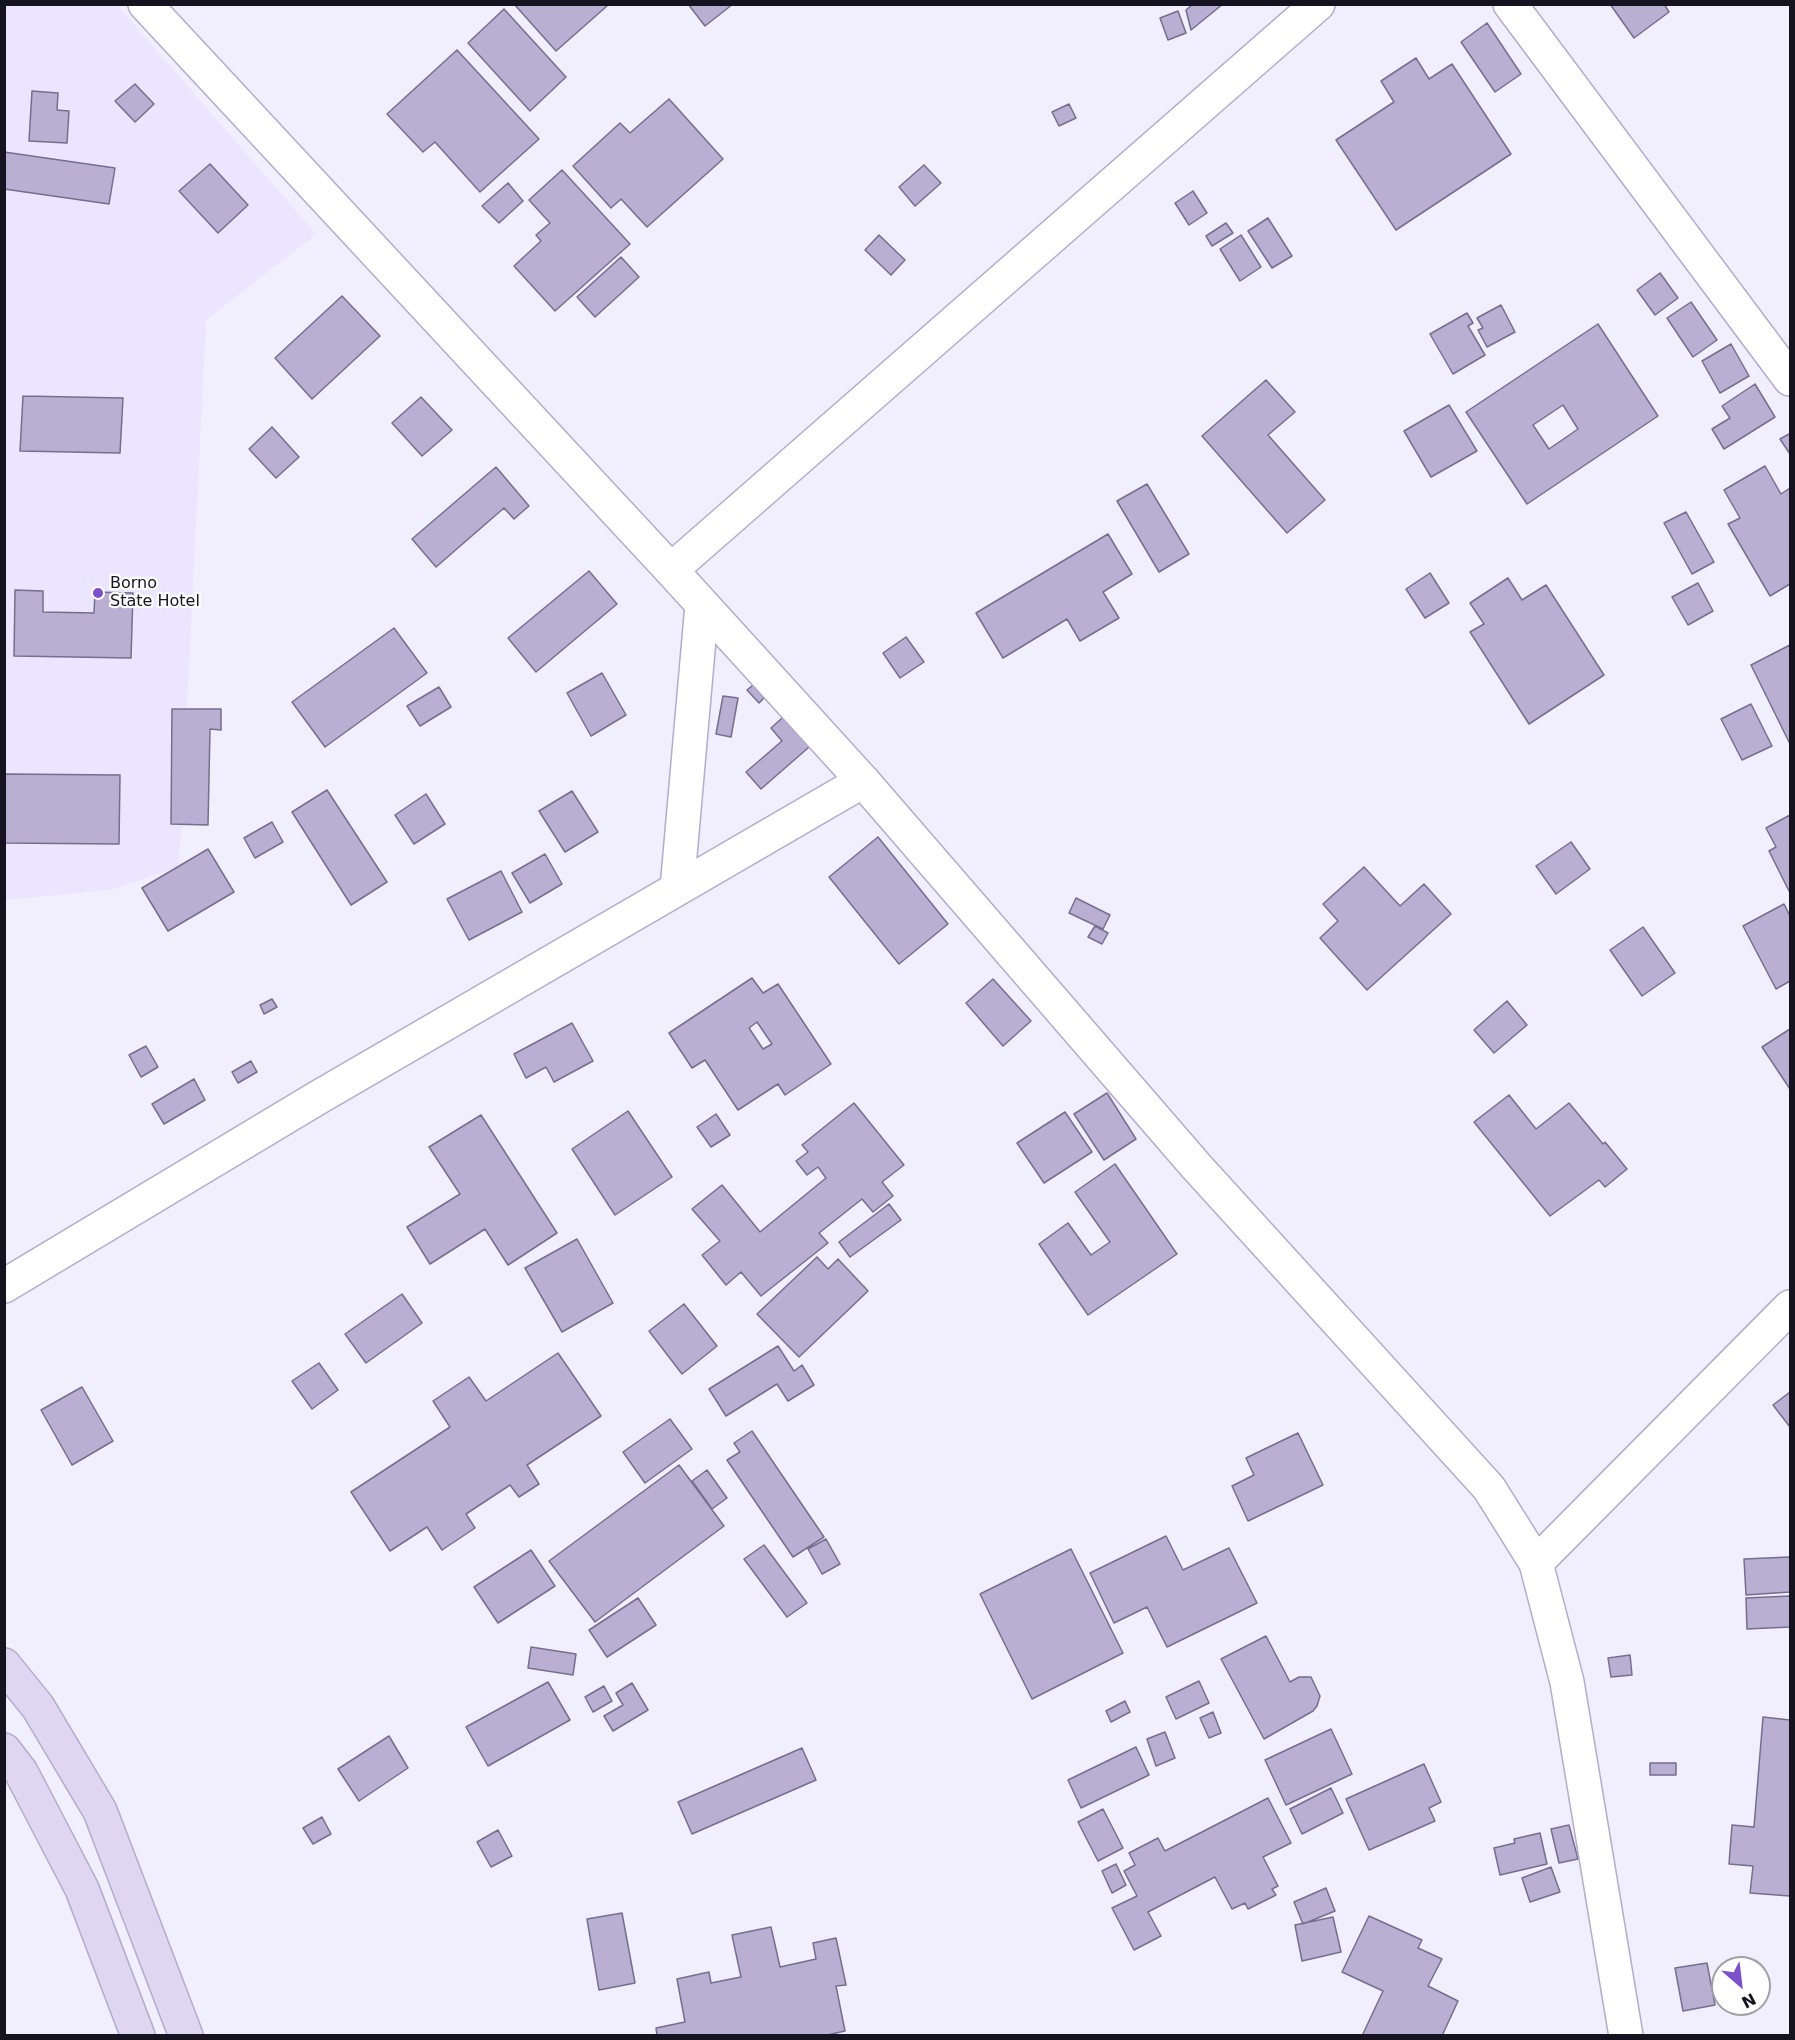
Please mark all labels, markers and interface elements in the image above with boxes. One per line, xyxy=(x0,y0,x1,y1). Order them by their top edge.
place label: Borno State Hotel xyxy=(110,574,200,612)
marker: Borno State Hotel xyxy=(91,586,105,600)
north arrow xyxy=(1711,1956,1771,2016)
text: N xyxy=(1738,1989,1759,2012)

